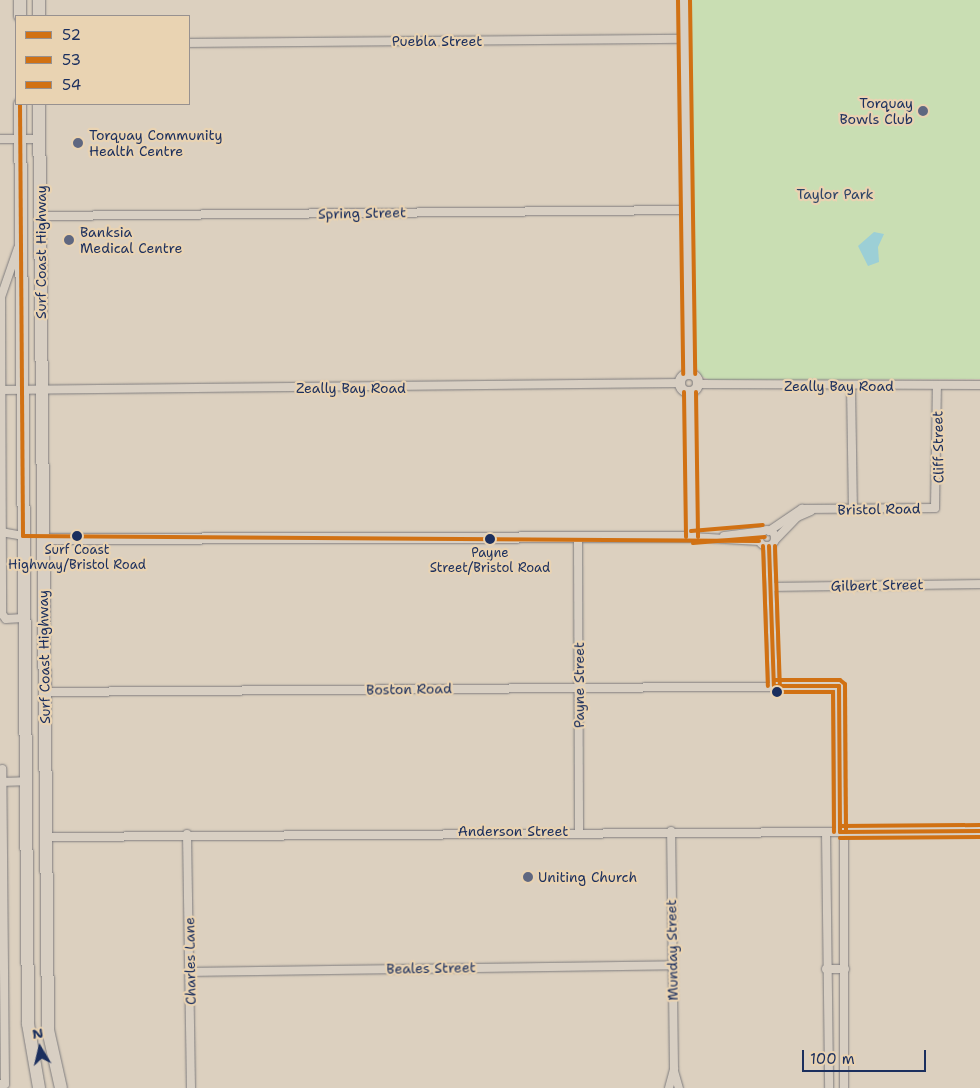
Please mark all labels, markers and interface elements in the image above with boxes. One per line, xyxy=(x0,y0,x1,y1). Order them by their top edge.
legend xyxy=(15,15,190,105)
text: 52 xyxy=(62,25,81,45)
street label: Puebla Street xyxy=(392,33,482,49)
text: 53 xyxy=(62,50,81,70)
text: 54 xyxy=(62,75,81,95)
place label: Torquay Bowls Club xyxy=(839,95,913,128)
marker: Torquay Bowls Club xyxy=(917,105,929,117)
place label: Torquay Community Health Centre xyxy=(89,127,222,160)
marker: Torquay Community Health Centre xyxy=(71,136,85,150)
street label: Surf Coast Highway xyxy=(33,185,49,319)
park label: Taylor Park xyxy=(796,186,874,202)
street label: Spring Street xyxy=(318,204,406,222)
place label: Banksia Medical Centre xyxy=(80,224,182,256)
marker: Banksia Medical Centre xyxy=(62,233,76,247)
street label: Zeally Bay Road xyxy=(784,378,894,394)
street label: Zeally Bay Road xyxy=(296,380,406,396)
street label: Cliff Street xyxy=(929,410,947,484)
street label: Bristol Road xyxy=(837,500,921,518)
marker: Surf Coast Highway/Bristol Road xyxy=(72,531,82,541)
marker: Payne Street/Bristol Road xyxy=(485,534,495,544)
place label: Surf Coast Highway/Bristol Road xyxy=(8,543,146,574)
place label: Payne Street/Bristol Road xyxy=(430,546,550,577)
street label: Gilbert Street xyxy=(830,576,924,594)
street label: Surf Coast Highway xyxy=(34,590,54,724)
street label: Payne Street xyxy=(571,642,587,728)
street label: Boston Road xyxy=(366,680,452,698)
unlabelled marker xyxy=(772,687,782,697)
street label: Anderson Street xyxy=(458,823,568,839)
place label: Uniting Church xyxy=(538,869,637,885)
marker: Uniting Church xyxy=(522,871,534,883)
street label: Munday Street xyxy=(663,899,681,1001)
street label: Charles Lane xyxy=(181,917,199,1005)
street label: Beales Street xyxy=(386,959,476,977)
north arrow xyxy=(15,1023,65,1073)
text: N xyxy=(31,1023,45,1043)
scale bar xyxy=(805,1040,929,1072)
text: 100 m xyxy=(810,1049,855,1069)

